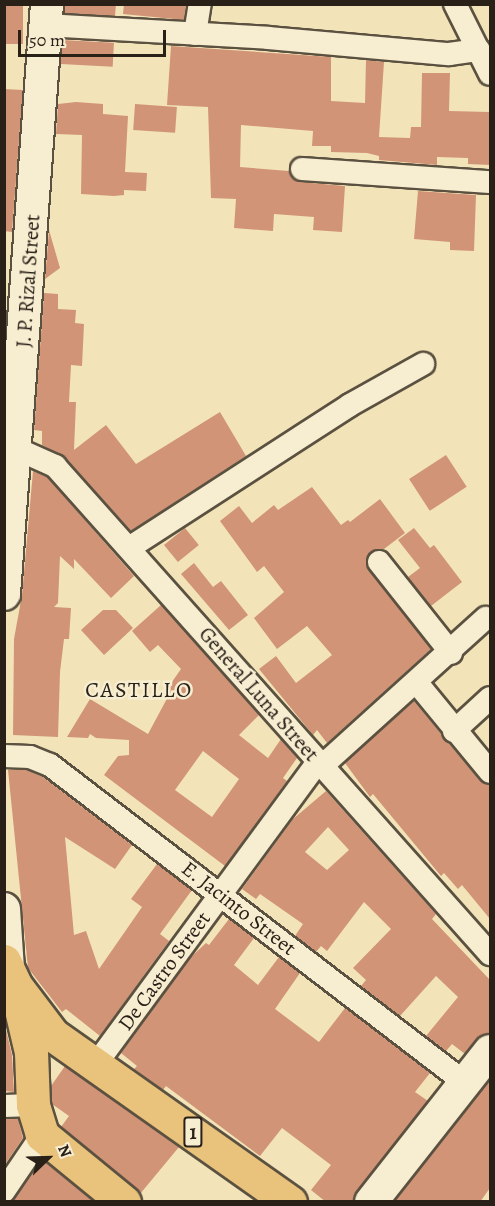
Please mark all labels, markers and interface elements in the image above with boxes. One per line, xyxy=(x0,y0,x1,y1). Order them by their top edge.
scale bar xyxy=(21,18,170,56)
text: 50 m xyxy=(29,28,65,52)
street label: J. P. Rizal Street xyxy=(11,213,45,349)
street label: General Luna Street xyxy=(194,622,324,766)
district label: CASTILLO xyxy=(85,678,193,704)
street label: E. Jacinto Street xyxy=(177,855,301,961)
street label: De Castro Street xyxy=(112,907,216,1035)
road number: 1 xyxy=(182,1115,204,1149)
north arrow xyxy=(18,1128,78,1188)
text: N xyxy=(52,1141,77,1161)

